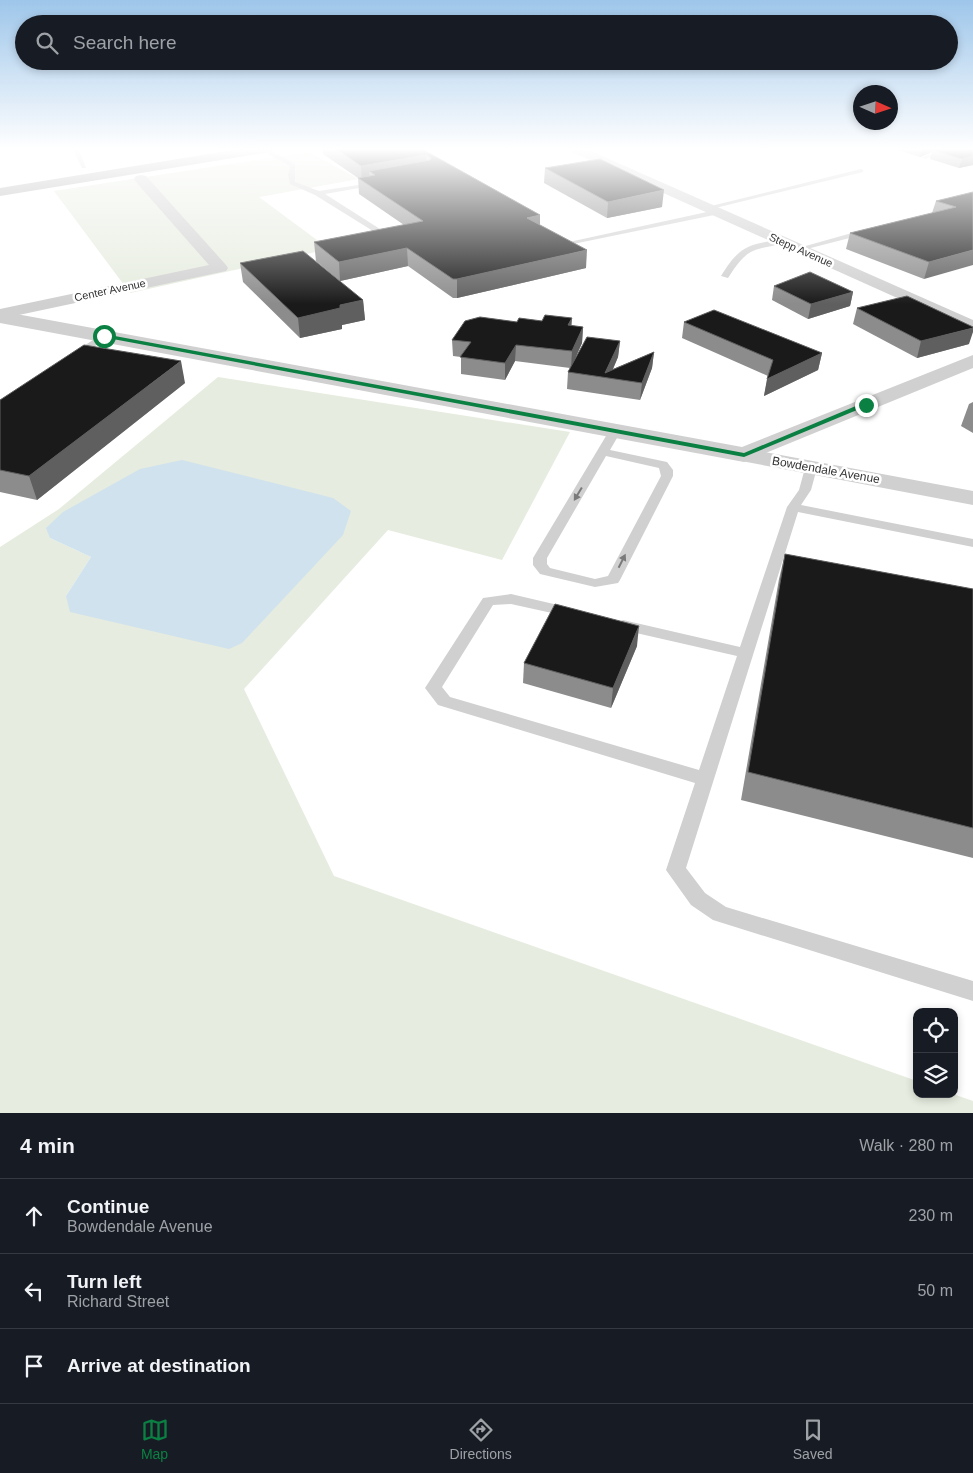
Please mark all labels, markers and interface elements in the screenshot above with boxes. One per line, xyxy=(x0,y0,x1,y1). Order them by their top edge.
search box xyxy=(15,15,958,70)
icon: search xyxy=(33,29,61,57)
text: Search here xyxy=(73,32,177,53)
north arrow xyxy=(853,85,898,130)
street label: Stepp Avenue xyxy=(767,231,835,269)
street label: Center Avenue xyxy=(73,277,147,303)
route start xyxy=(93,325,116,348)
route end xyxy=(855,394,878,417)
street label: Bowdendale Avenue xyxy=(771,454,881,486)
one-way arrow xyxy=(574,488,583,501)
one-way arrow xyxy=(618,554,626,568)
map controls xyxy=(913,1008,958,1098)
button: locate xyxy=(913,1008,958,1053)
button: layers xyxy=(913,1053,958,1098)
text: 4 min xyxy=(20,1134,75,1157)
text: Walk · 280 m xyxy=(859,1137,953,1154)
text: Continue xyxy=(67,1196,149,1217)
icon: ahead xyxy=(20,1202,48,1230)
text: 230 m xyxy=(909,1207,953,1224)
text: Bowdendale Avenue xyxy=(67,1218,213,1235)
text: Turn left xyxy=(67,1271,142,1292)
icon: left xyxy=(20,1277,48,1305)
text: 50 m xyxy=(917,1282,953,1299)
text: Richard Street xyxy=(67,1293,169,1310)
icon: arrive xyxy=(20,1352,48,1380)
text: Arrive at destination xyxy=(67,1355,251,1376)
tab: Map xyxy=(141,1416,169,1462)
tab: Directions xyxy=(450,1416,512,1462)
tab: Saved xyxy=(793,1416,832,1462)

